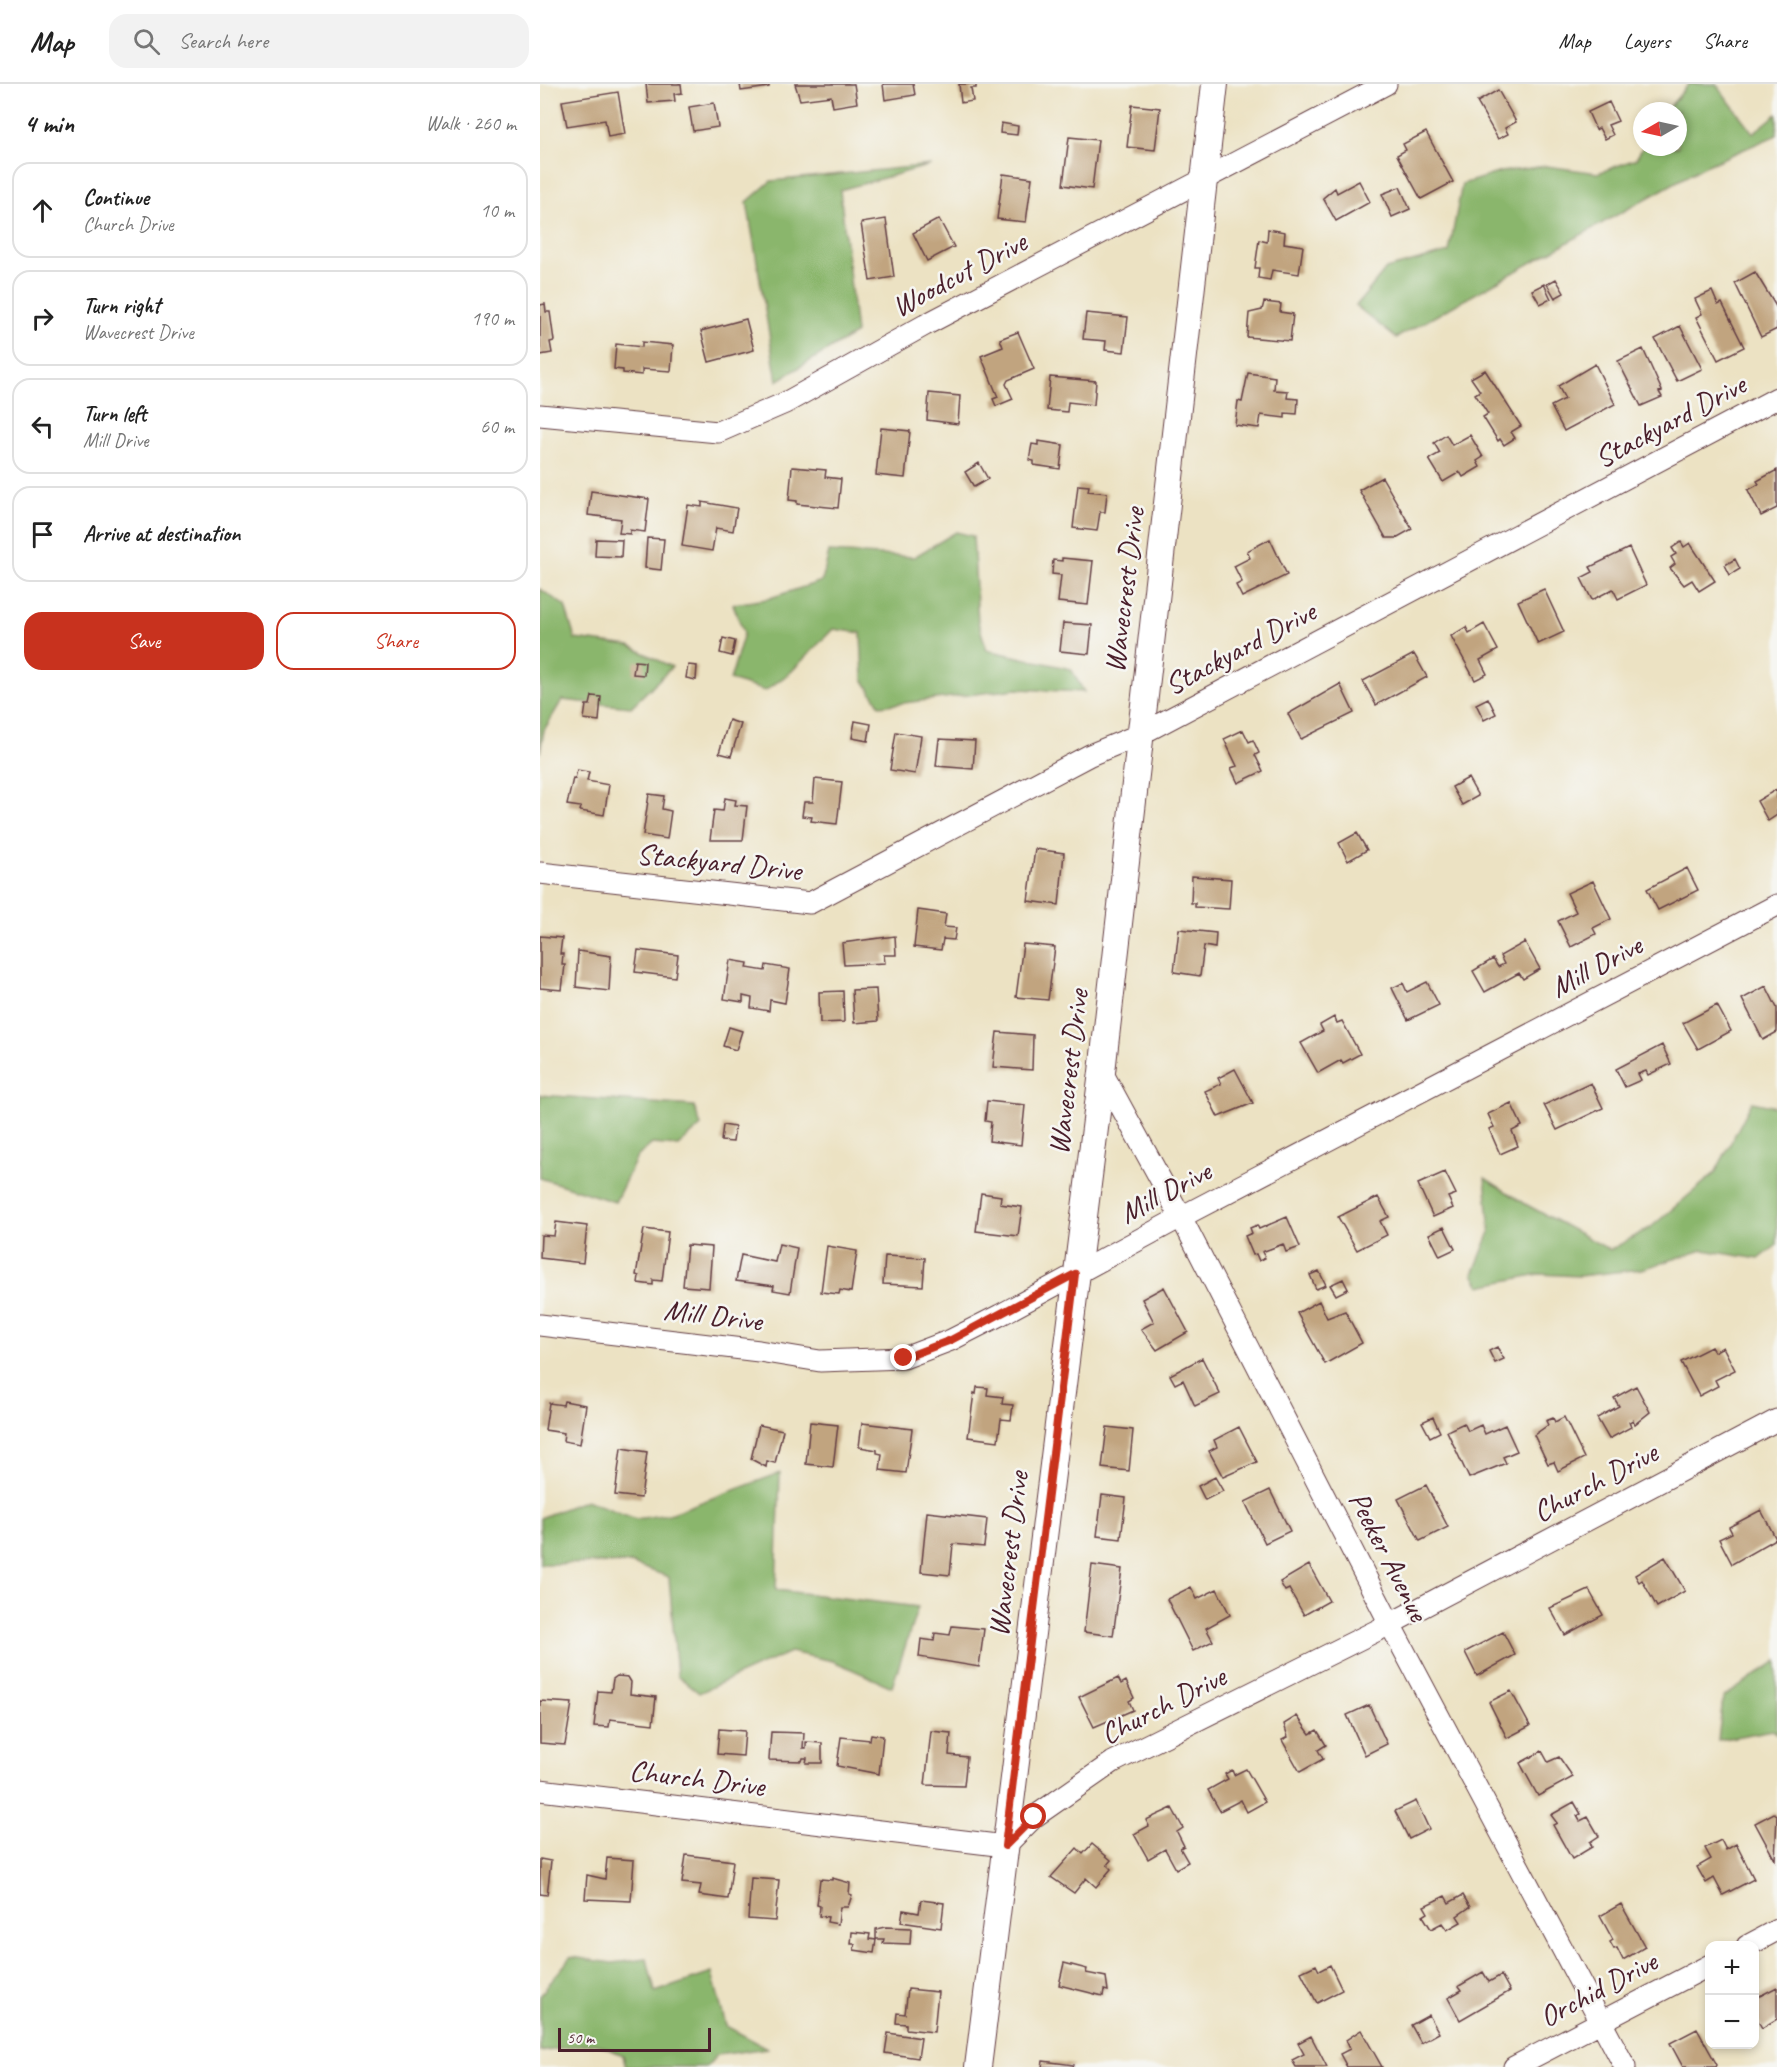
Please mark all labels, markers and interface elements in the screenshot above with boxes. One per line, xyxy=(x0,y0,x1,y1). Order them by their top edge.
search box xyxy=(109,14,529,68)
text: Map xyxy=(30,24,73,59)
icon: search xyxy=(130,25,163,58)
text: Search here xyxy=(178,27,268,55)
text: Map xyxy=(1558,28,1591,54)
text: Layers xyxy=(1624,28,1670,54)
text: Share xyxy=(1703,28,1747,54)
north arrow xyxy=(1633,102,1687,156)
text: 4 min xyxy=(24,107,74,140)
text: Walk · 260 m xyxy=(426,111,516,136)
text: Continue xyxy=(83,184,149,212)
icon: ahead xyxy=(26,194,59,227)
text: 10 m xyxy=(480,198,514,223)
text: Church Drive xyxy=(83,212,174,237)
street label: Woodcut Drive xyxy=(885,222,1035,325)
text: Turn right xyxy=(83,292,160,320)
icon: right xyxy=(26,302,59,335)
text: 190 m xyxy=(471,306,514,331)
text: Wavecrest Drive xyxy=(83,320,194,345)
street label: Stackyard Drive xyxy=(1588,364,1754,477)
text: Turn left xyxy=(83,400,147,428)
icon: left xyxy=(26,410,59,443)
text: 60 m xyxy=(480,414,514,439)
text: Mill Drive xyxy=(83,428,149,453)
street label: Wavecrest Drive xyxy=(1095,503,1153,675)
icon: arrive xyxy=(26,518,59,551)
text: Arrive at destination xyxy=(83,520,240,548)
street label: Stackyard Drive xyxy=(1158,591,1324,704)
button: Save xyxy=(24,612,264,670)
button: Share xyxy=(276,612,516,670)
street label: Stackyard Drive xyxy=(635,834,806,890)
street label: Mill Drive xyxy=(1544,925,1650,1006)
street label: Wavecrest Drive xyxy=(1039,985,1097,1157)
street label: Mill Drive xyxy=(1113,1151,1219,1232)
street label: Mill Drive xyxy=(662,1290,766,1340)
route end xyxy=(890,1344,916,1370)
street label: Church Drive xyxy=(1526,1432,1666,1531)
street label: Wavecrest Drive xyxy=(979,1467,1037,1639)
street label: Peeker Avenue xyxy=(1340,1485,1439,1629)
street label: Church Drive xyxy=(1094,1656,1234,1753)
street label: Church Drive xyxy=(627,1751,769,1805)
route start xyxy=(1020,1803,1046,1829)
street label: Orchid Drive xyxy=(1533,1941,1665,2036)
map controls xyxy=(1705,1941,1759,2049)
button: + xyxy=(1705,1941,1759,1995)
button: − xyxy=(1705,1995,1759,2049)
scale bar xyxy=(558,2025,711,2052)
text: 50 m xyxy=(567,2028,594,2048)

